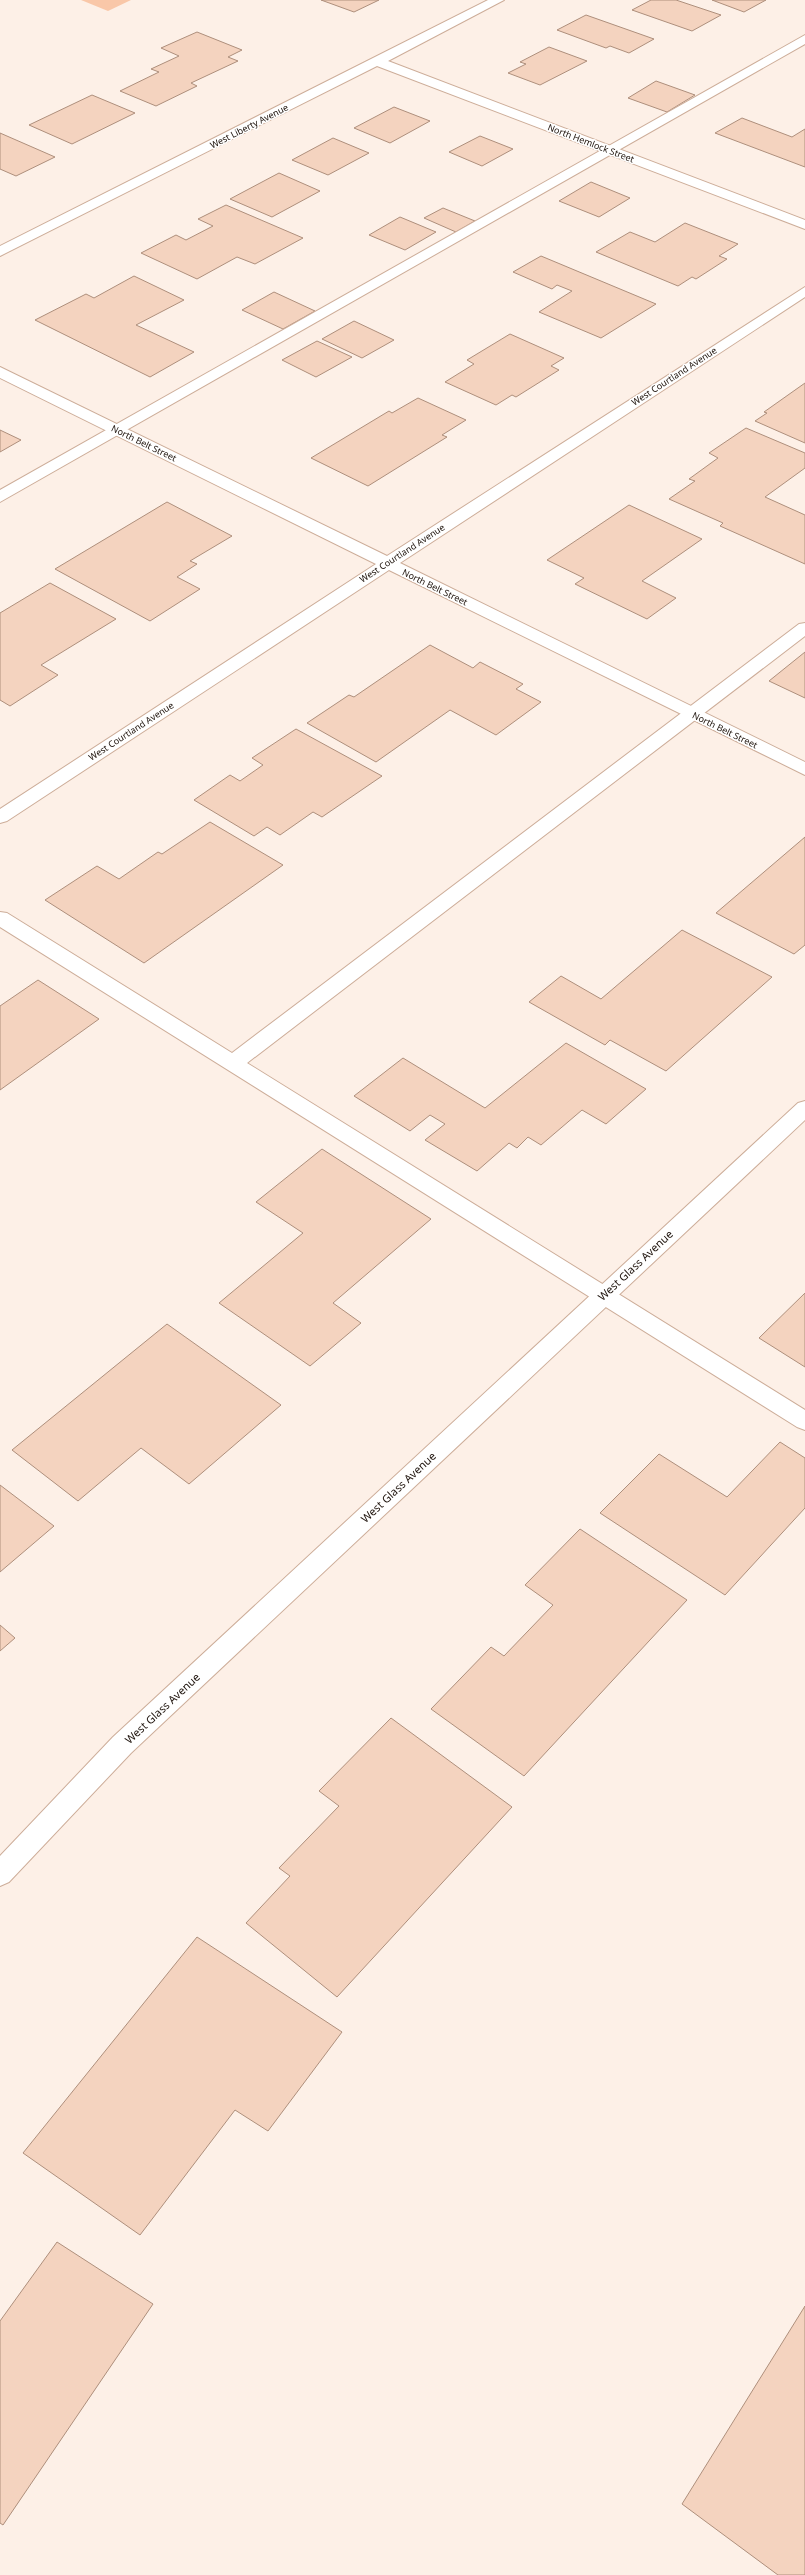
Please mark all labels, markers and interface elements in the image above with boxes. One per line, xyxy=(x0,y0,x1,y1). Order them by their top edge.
street label: West Liberty Avenue xyxy=(208,101,290,151)
street label: North Hemlock Street xyxy=(546,121,637,166)
street label: West Courtland Avenue xyxy=(629,344,719,408)
street label: North Belt Street xyxy=(109,422,179,465)
street label: West Courtland Avenue xyxy=(357,521,447,585)
street label: North Belt Street xyxy=(400,566,470,609)
street label: West Courtland Avenue xyxy=(86,699,176,763)
street label: North Belt Street xyxy=(690,709,760,752)
street label: West Glass Avenue xyxy=(594,1226,676,1304)
street label: West Glass Avenue xyxy=(357,1448,439,1526)
street label: West Glass Avenue xyxy=(121,1669,203,1747)

